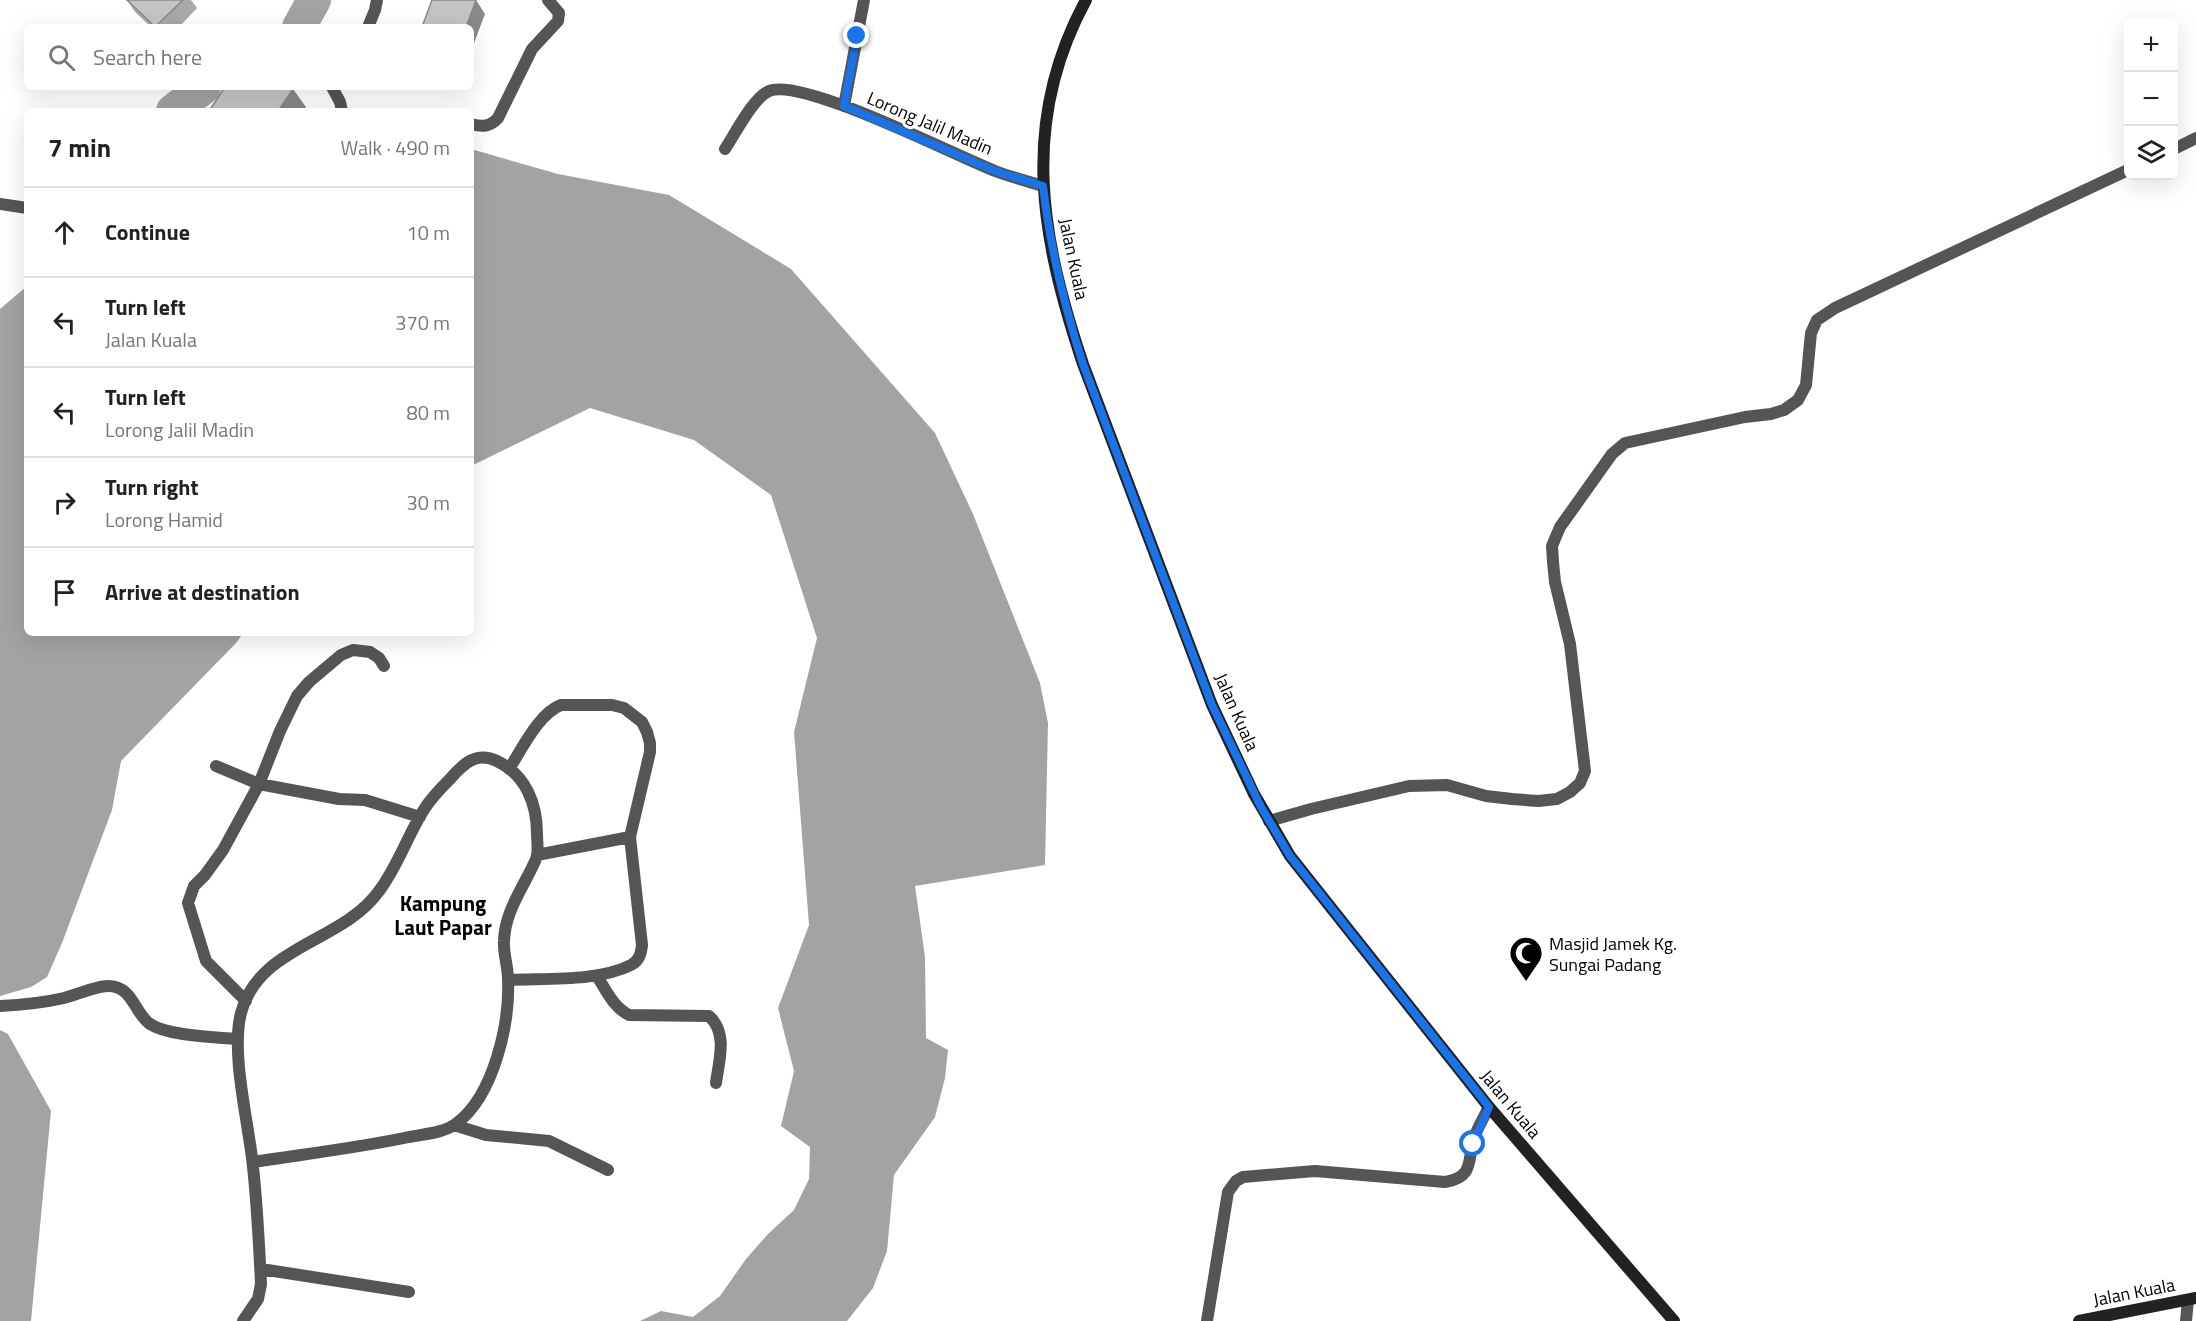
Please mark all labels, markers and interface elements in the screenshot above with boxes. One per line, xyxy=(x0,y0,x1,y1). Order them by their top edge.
map controls xyxy=(2124,18,2178,180)
button: + xyxy=(2124,18,2178,72)
route end xyxy=(843,22,869,48)
search box xyxy=(24,24,474,90)
text: Search here xyxy=(93,40,202,74)
icon: search xyxy=(45,41,78,74)
button: − xyxy=(2124,72,2178,126)
street label: Lorong Jalil Madin xyxy=(863,84,997,162)
button: layers xyxy=(2124,126,2178,180)
text: 7 min xyxy=(48,128,111,167)
text: Walk · 490 m xyxy=(341,132,450,163)
text: Continue xyxy=(105,215,190,249)
icon: ahead xyxy=(48,216,81,249)
street label: Jalan Kuala xyxy=(1052,216,1096,302)
text: 10 m xyxy=(406,217,450,248)
text: Turn left xyxy=(105,290,186,324)
icon: left xyxy=(48,306,81,339)
text: 370 m xyxy=(395,307,450,338)
text: Jalan Kuala xyxy=(105,324,197,355)
text: Turn left xyxy=(105,380,186,414)
icon: left xyxy=(48,396,81,429)
text: 80 m xyxy=(406,397,450,428)
text: Lorong Jalil Madin xyxy=(105,414,254,445)
text: Turn right xyxy=(105,470,199,504)
icon: right xyxy=(48,486,81,519)
text: 30 m xyxy=(406,487,450,518)
text: Lorong Hamid xyxy=(105,504,223,535)
text: Arrive at destination xyxy=(105,575,300,609)
icon: arrive xyxy=(48,576,81,609)
street label: Jalan Kuala xyxy=(1208,669,1266,755)
district label: Kampung Laut Papar xyxy=(394,887,492,943)
place label: Masjid Jamek Kg. Sungai Padang xyxy=(1549,930,1677,978)
mosque icon: Masjid Jamek Kg. Sungai Padang xyxy=(1508,935,1544,982)
street label: Jalan Kuala xyxy=(1474,1064,1548,1144)
route start xyxy=(1459,1130,1485,1156)
street label: Jalan Kuala xyxy=(2091,1271,2177,1313)

